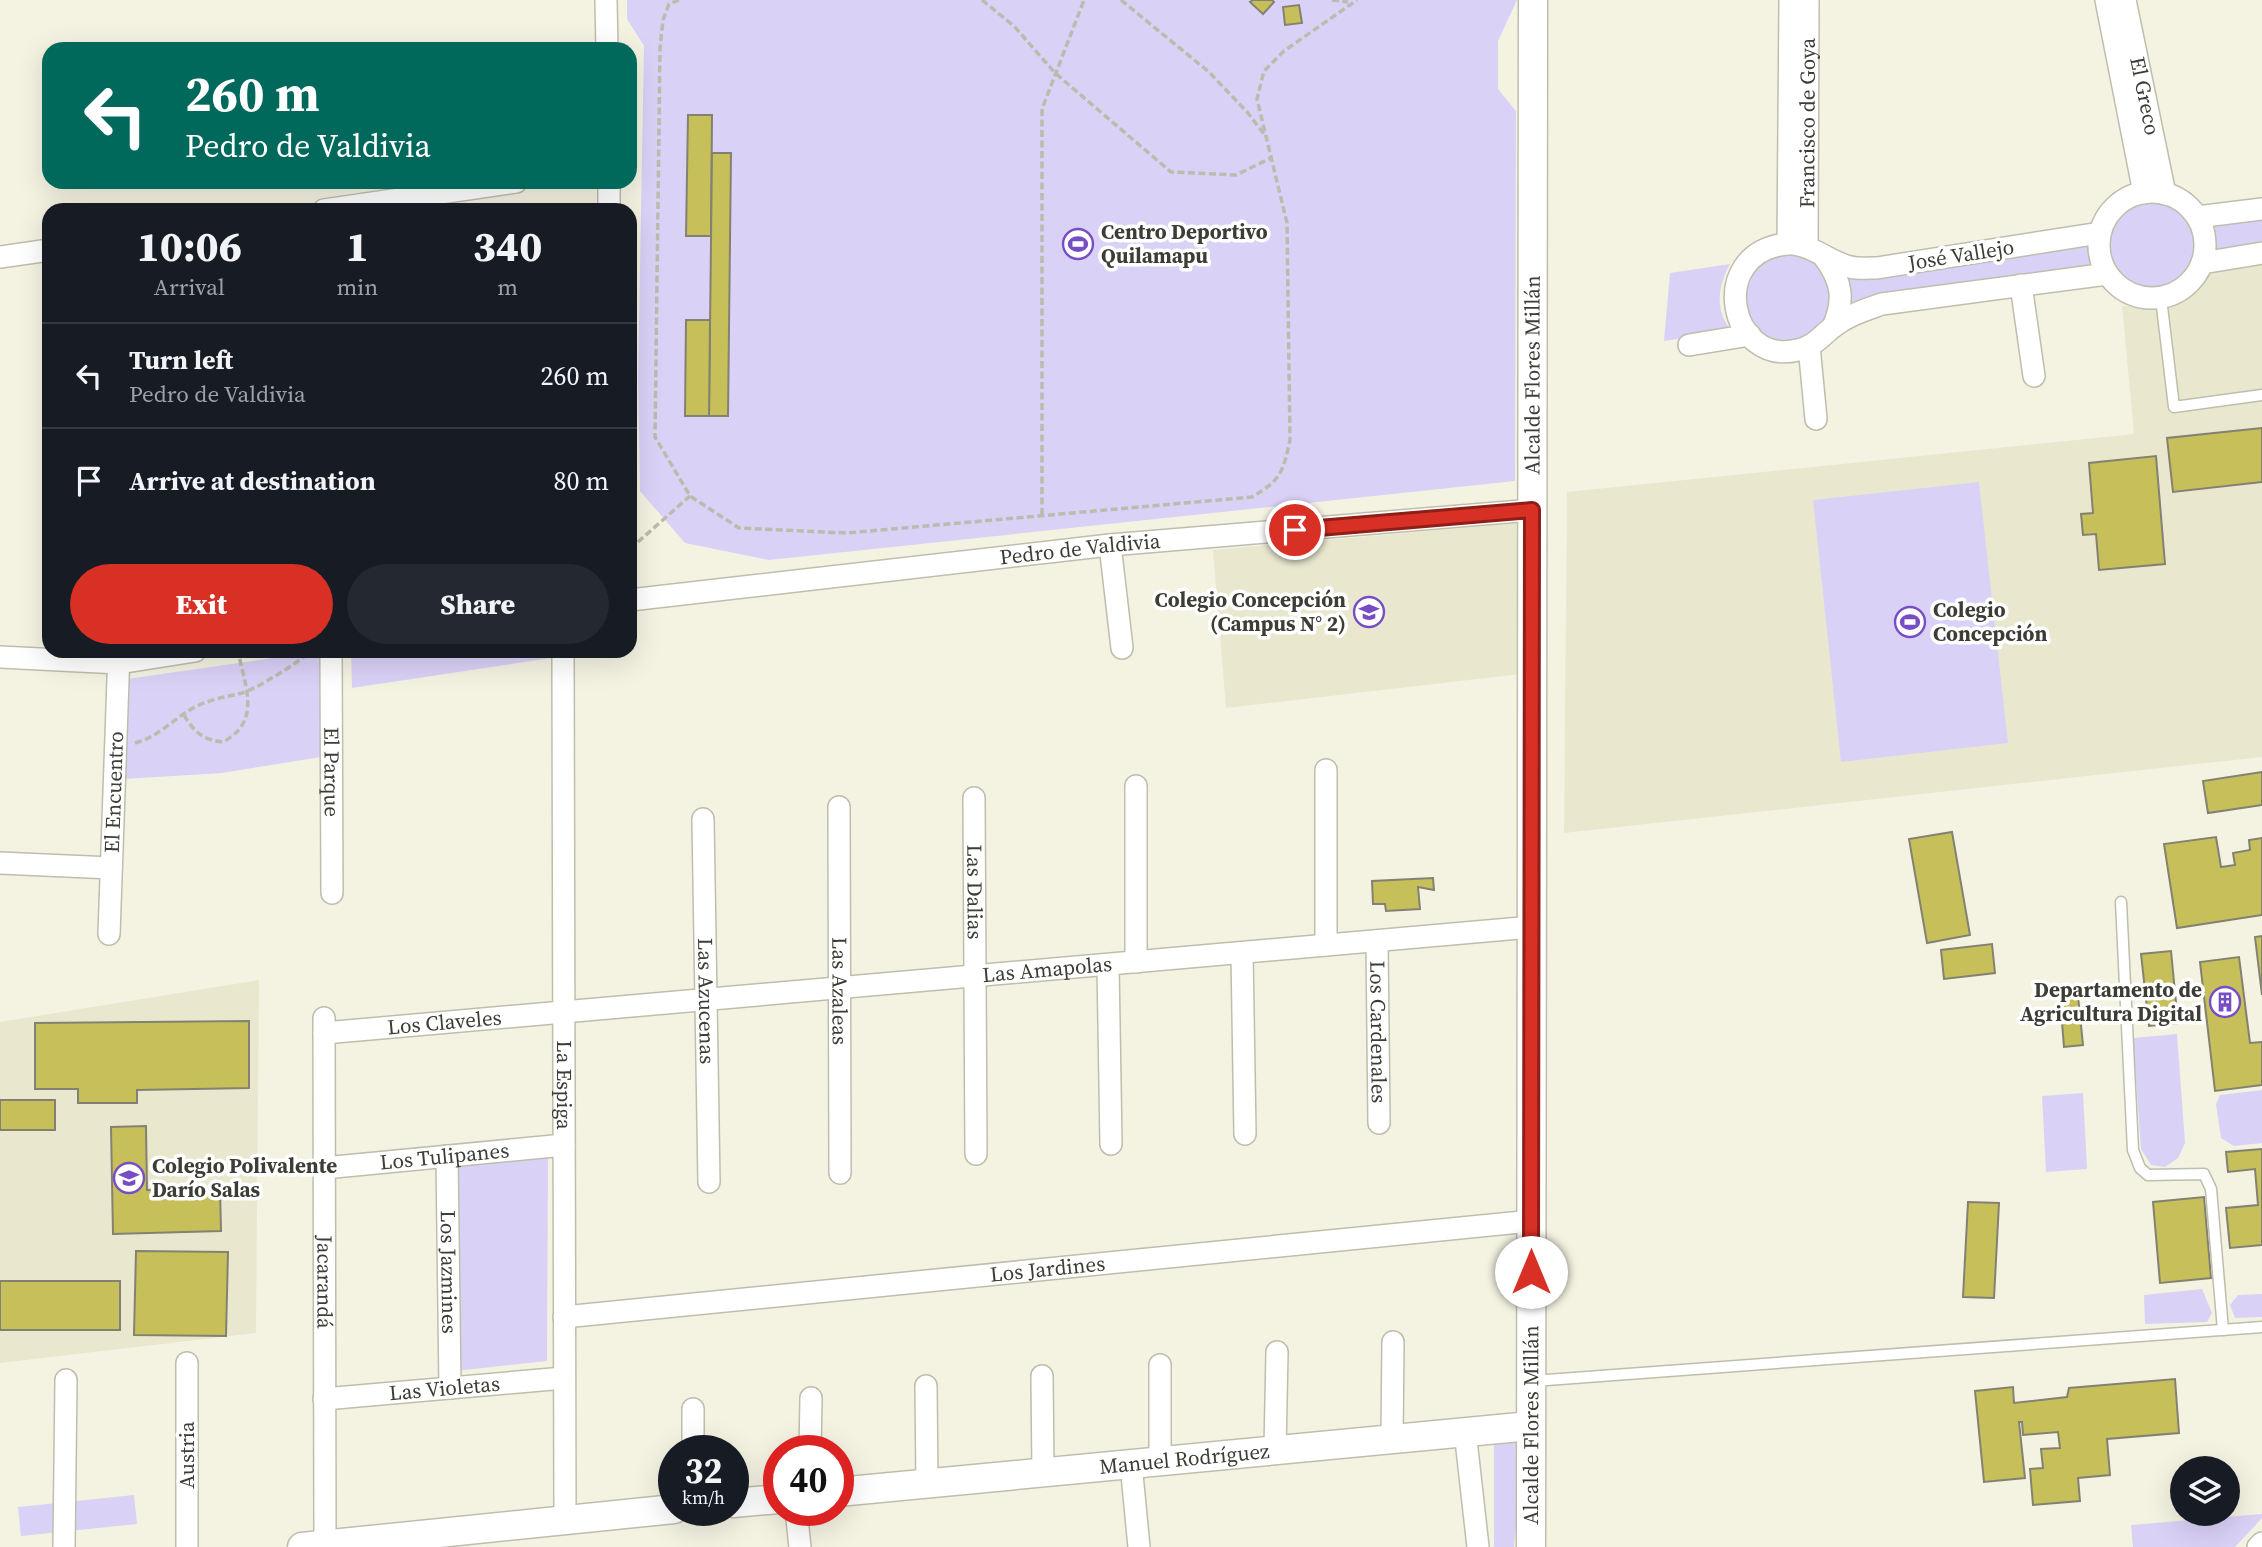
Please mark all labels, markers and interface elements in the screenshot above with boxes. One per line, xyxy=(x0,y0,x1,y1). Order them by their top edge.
street label: Francisco de Goya xyxy=(1792,37,1822,208)
street label: El Greco xyxy=(2123,54,2167,138)
text: 260 m xyxy=(185,60,320,127)
icon: left xyxy=(70,70,161,161)
text: Pedro de Valdivia xyxy=(185,124,431,168)
text: 10:06 xyxy=(137,217,242,275)
text: 1 xyxy=(346,217,369,275)
text: 340 xyxy=(473,217,542,275)
place label: Centro Deportivo Quilamapu xyxy=(1101,217,1268,270)
sports icon: Centro Deportivo Quilamapu xyxy=(1061,227,1095,261)
street label: José Vallejo xyxy=(1905,232,2016,277)
text: Arrival xyxy=(154,271,225,303)
text: min xyxy=(337,271,378,303)
text: m xyxy=(497,271,518,303)
street label: Alcalde Flores Millán xyxy=(1517,275,1547,475)
text: Turn left xyxy=(129,342,233,378)
icon: left xyxy=(70,357,108,395)
text: 260 m xyxy=(541,358,609,394)
text: Pedro de Valdivia xyxy=(129,378,306,410)
icon: arrive xyxy=(70,462,108,500)
text: Arrive at destination xyxy=(129,463,376,499)
text: 80 m xyxy=(554,463,609,499)
pin xyxy=(1265,500,1325,560)
icon: arrive xyxy=(1276,511,1314,549)
street label: Pedro de Valdivia xyxy=(998,526,1162,572)
button: Exit xyxy=(70,564,333,644)
button: Share xyxy=(347,564,609,644)
place label: Colegio Concepción (Campus N° 2) xyxy=(1155,585,1346,638)
school or university icon: Colegio Concepción (Campus N° 2) xyxy=(1352,595,1386,629)
place label: Colegio Concepción xyxy=(1933,595,2047,648)
sports icon: Colegio Concepción xyxy=(1893,605,1927,639)
street label: El Parque xyxy=(317,727,347,817)
street label: El Encuentro xyxy=(97,731,130,854)
street label: Las Dalias xyxy=(960,844,990,940)
street label: Las Azaleas xyxy=(825,937,855,1045)
street label: Las Azucenas xyxy=(691,938,722,1064)
street label: Las Amapolas xyxy=(981,949,1113,989)
street label: Los Cardenales xyxy=(1363,960,1394,1104)
place label: Departamento de Agricultura Digital xyxy=(2020,975,2202,1028)
building icon: Departamento de Agricultura Digital xyxy=(2208,985,2242,1019)
street label: Los Claveles xyxy=(386,1002,503,1041)
street label: La Espiga xyxy=(550,1040,579,1130)
street label: Los Tulipanes xyxy=(378,1135,510,1177)
place label: Colegio Polivalente Darío Salas xyxy=(152,1151,337,1204)
school or university icon: Colegio Polivalente Darío Salas xyxy=(112,1161,146,1195)
street label: Los Jazmines xyxy=(434,1210,464,1334)
street label: Jacarandá xyxy=(310,1234,340,1329)
position arrow xyxy=(1494,1235,1568,1309)
street label: Los Jardines xyxy=(989,1248,1106,1289)
street label: Alcalde Flores Millán xyxy=(1516,1325,1545,1525)
street label: Las Violetas xyxy=(388,1369,501,1407)
street label: Austria xyxy=(172,1421,201,1489)
speed limit sign: 40 xyxy=(763,1435,854,1526)
street label: Manuel Rodríguez xyxy=(1098,1436,1271,1481)
text: 32 xyxy=(685,1447,722,1495)
map controls xyxy=(2170,1456,2240,1526)
button: layers xyxy=(2170,1456,2240,1526)
text: km/h xyxy=(682,1485,725,1510)

